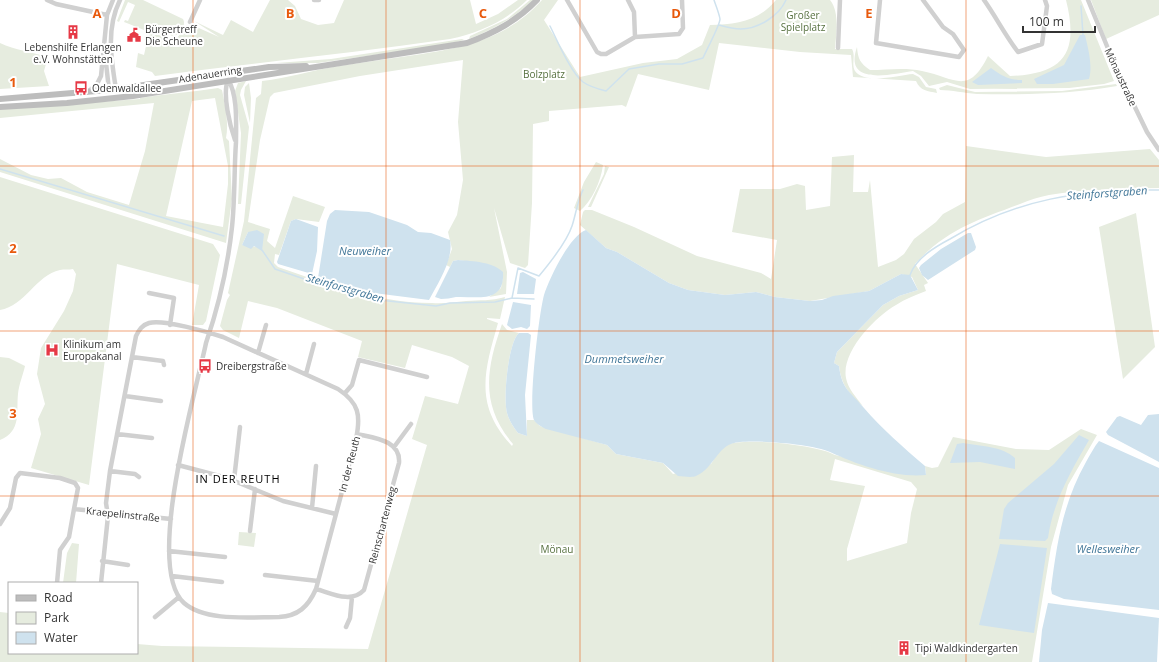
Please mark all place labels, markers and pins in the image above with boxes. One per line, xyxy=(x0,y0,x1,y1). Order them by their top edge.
place label: Bürgertreff Die Scheune xyxy=(145,22,203,48)
building icon: Lebenshilfe Erlangen e.V. Wohnstätten xyxy=(65,24,81,40)
public building icon: Bürgertreff Die Scheune xyxy=(126,27,142,43)
place label: Lebenshilfe Erlangen e.V. Wohnstätten xyxy=(24,40,122,66)
bus stop icon: Odenwaldallee xyxy=(73,80,89,96)
place label: Odenwaldallee xyxy=(92,81,162,95)
place label: Klinikum am Europakanal xyxy=(63,337,122,363)
hospital icon: Klinikum am Europakanal xyxy=(44,342,60,358)
bus stop icon: Dreibergstraße xyxy=(197,358,213,374)
place label: Dreibergstraße xyxy=(216,359,287,373)
building icon: Tipi Waldkindergarten xyxy=(896,640,912,656)
place label: Tipi Waldkindergarten xyxy=(915,641,1018,655)

